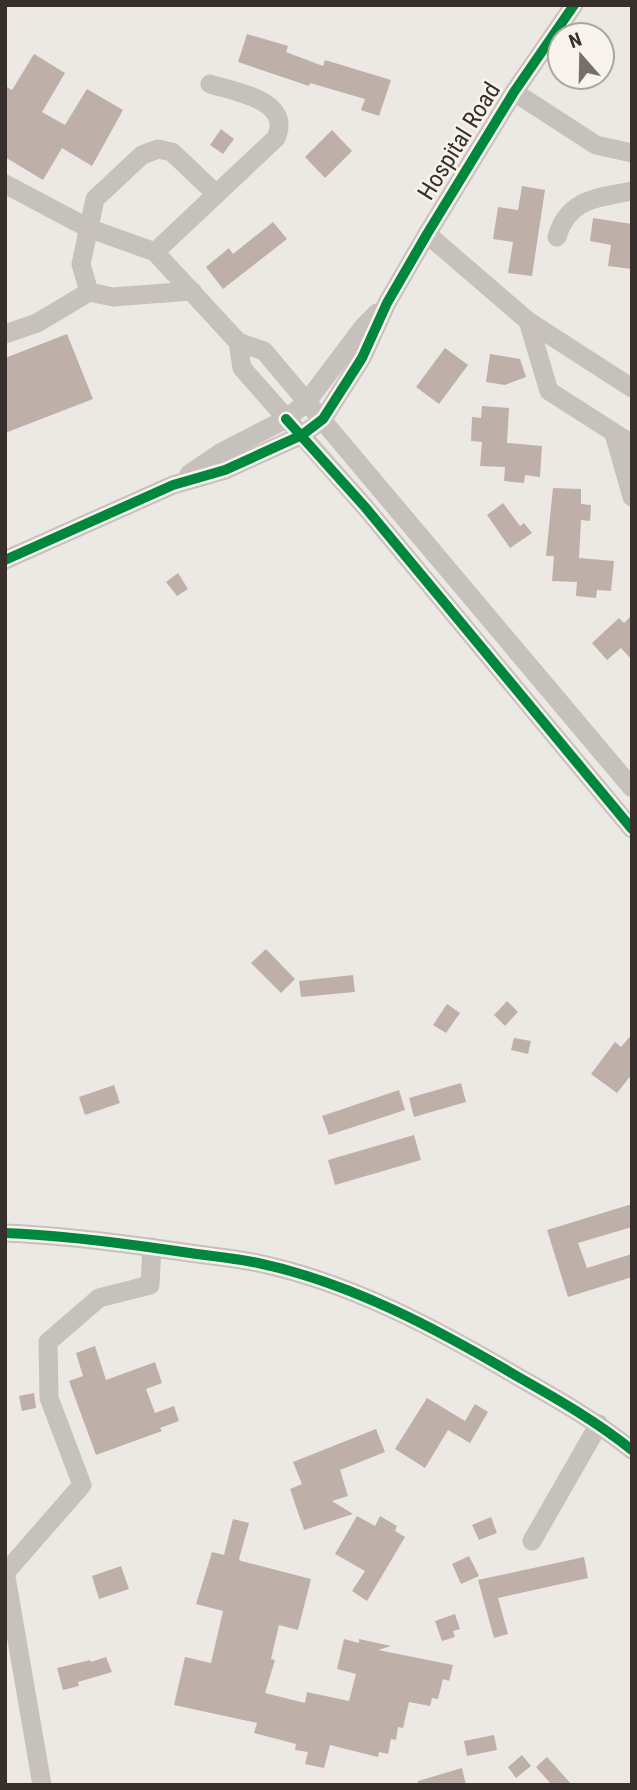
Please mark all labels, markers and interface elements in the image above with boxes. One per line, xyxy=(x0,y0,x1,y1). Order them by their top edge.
north arrow xyxy=(546,21,616,91)
text: N xyxy=(566,28,585,53)
street label: Hospital Road xyxy=(412,77,506,205)

